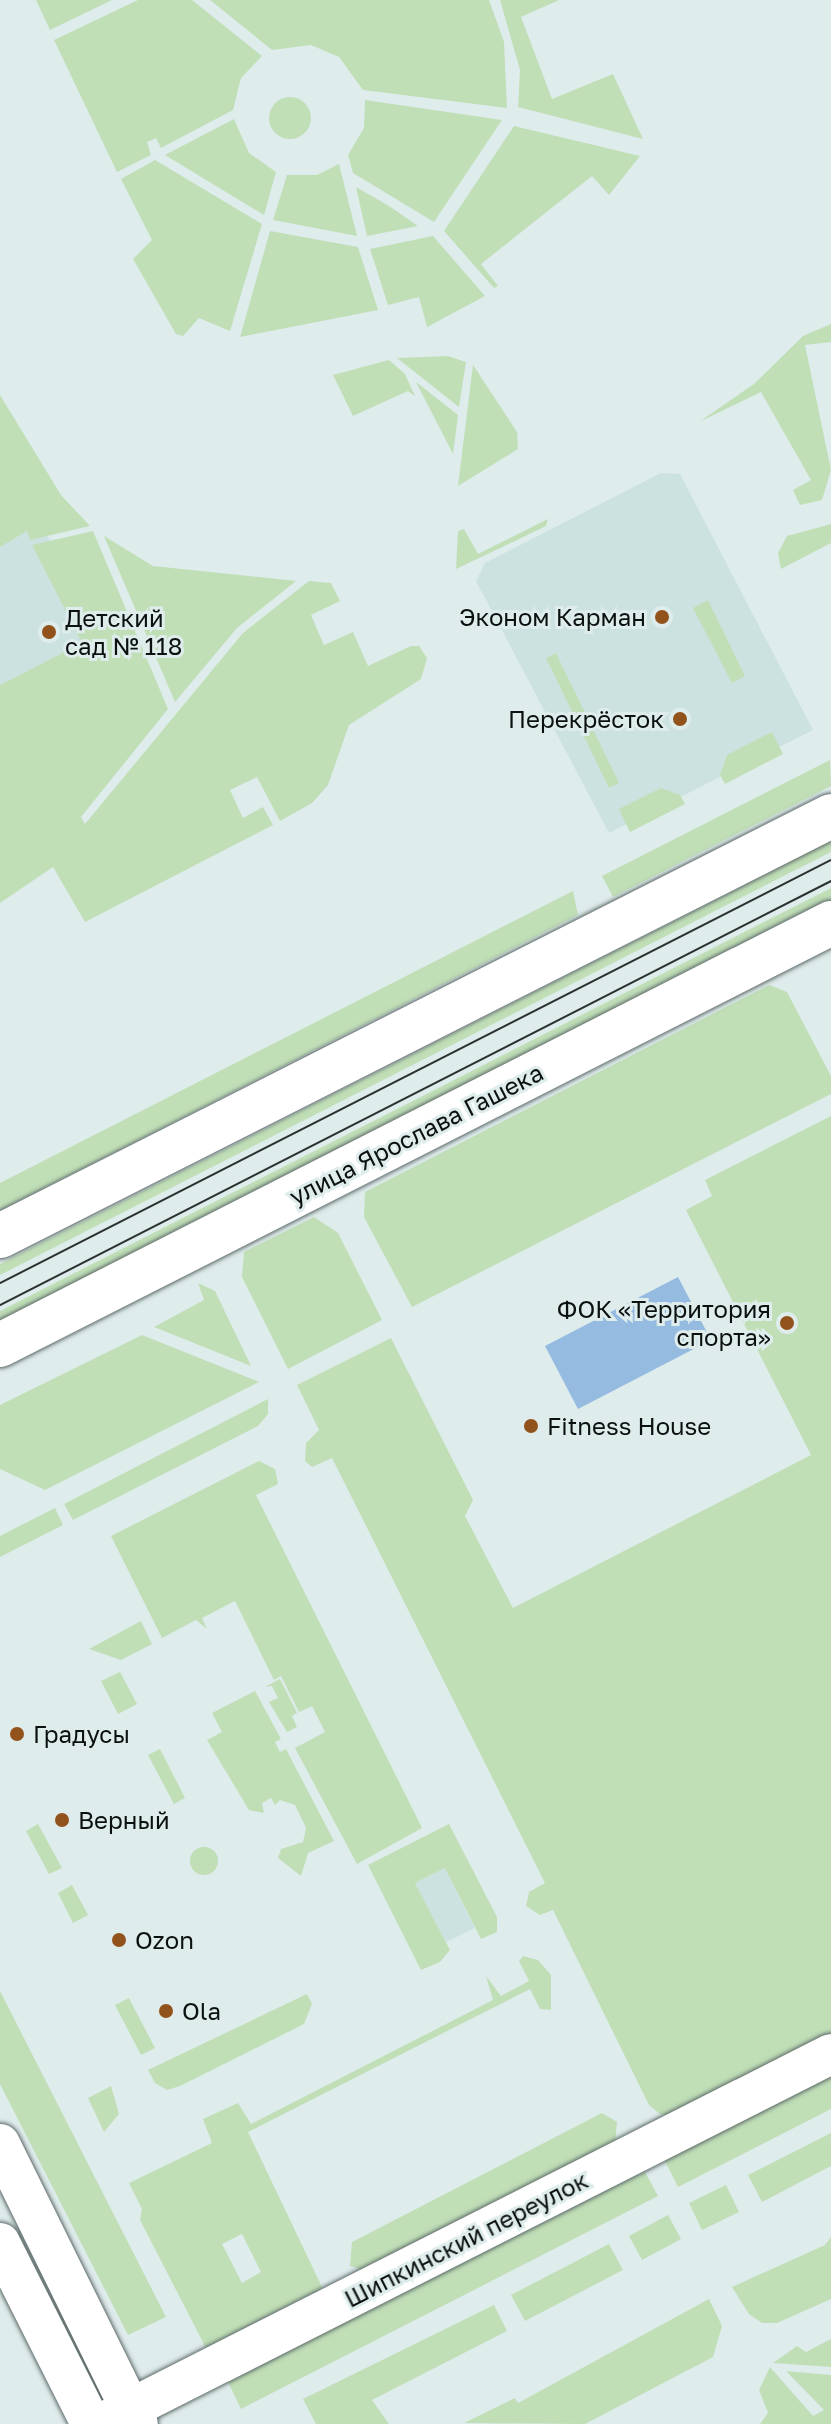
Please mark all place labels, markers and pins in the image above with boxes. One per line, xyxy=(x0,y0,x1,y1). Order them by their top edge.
place label: Эконом Карман xyxy=(459,603,646,631)
place label: Детский сад № 118 xyxy=(65,604,182,660)
marker: Эконом Карман xyxy=(653,608,671,626)
marker: Детский сад № 118 xyxy=(40,623,58,641)
place label: Перекрёсток xyxy=(508,705,664,733)
marker: Перекрёсток xyxy=(671,710,689,728)
place label: ФОК «Территория спорта» xyxy=(557,1295,771,1351)
marker: ФОК «Территория спорта» xyxy=(778,1314,796,1332)
place label: Fitness House xyxy=(547,1412,711,1440)
marker: Fitness House xyxy=(522,1417,540,1435)
place label: Градусы xyxy=(33,1720,130,1748)
marker: Градусы xyxy=(8,1725,26,1743)
place label: Верный xyxy=(78,1806,170,1834)
marker: Верный xyxy=(53,1811,71,1829)
place label: Ozon xyxy=(135,1926,194,1954)
marker: Ozon xyxy=(110,1931,128,1949)
place label: Ola xyxy=(182,1997,221,2025)
marker: Ola xyxy=(157,2002,175,2020)

